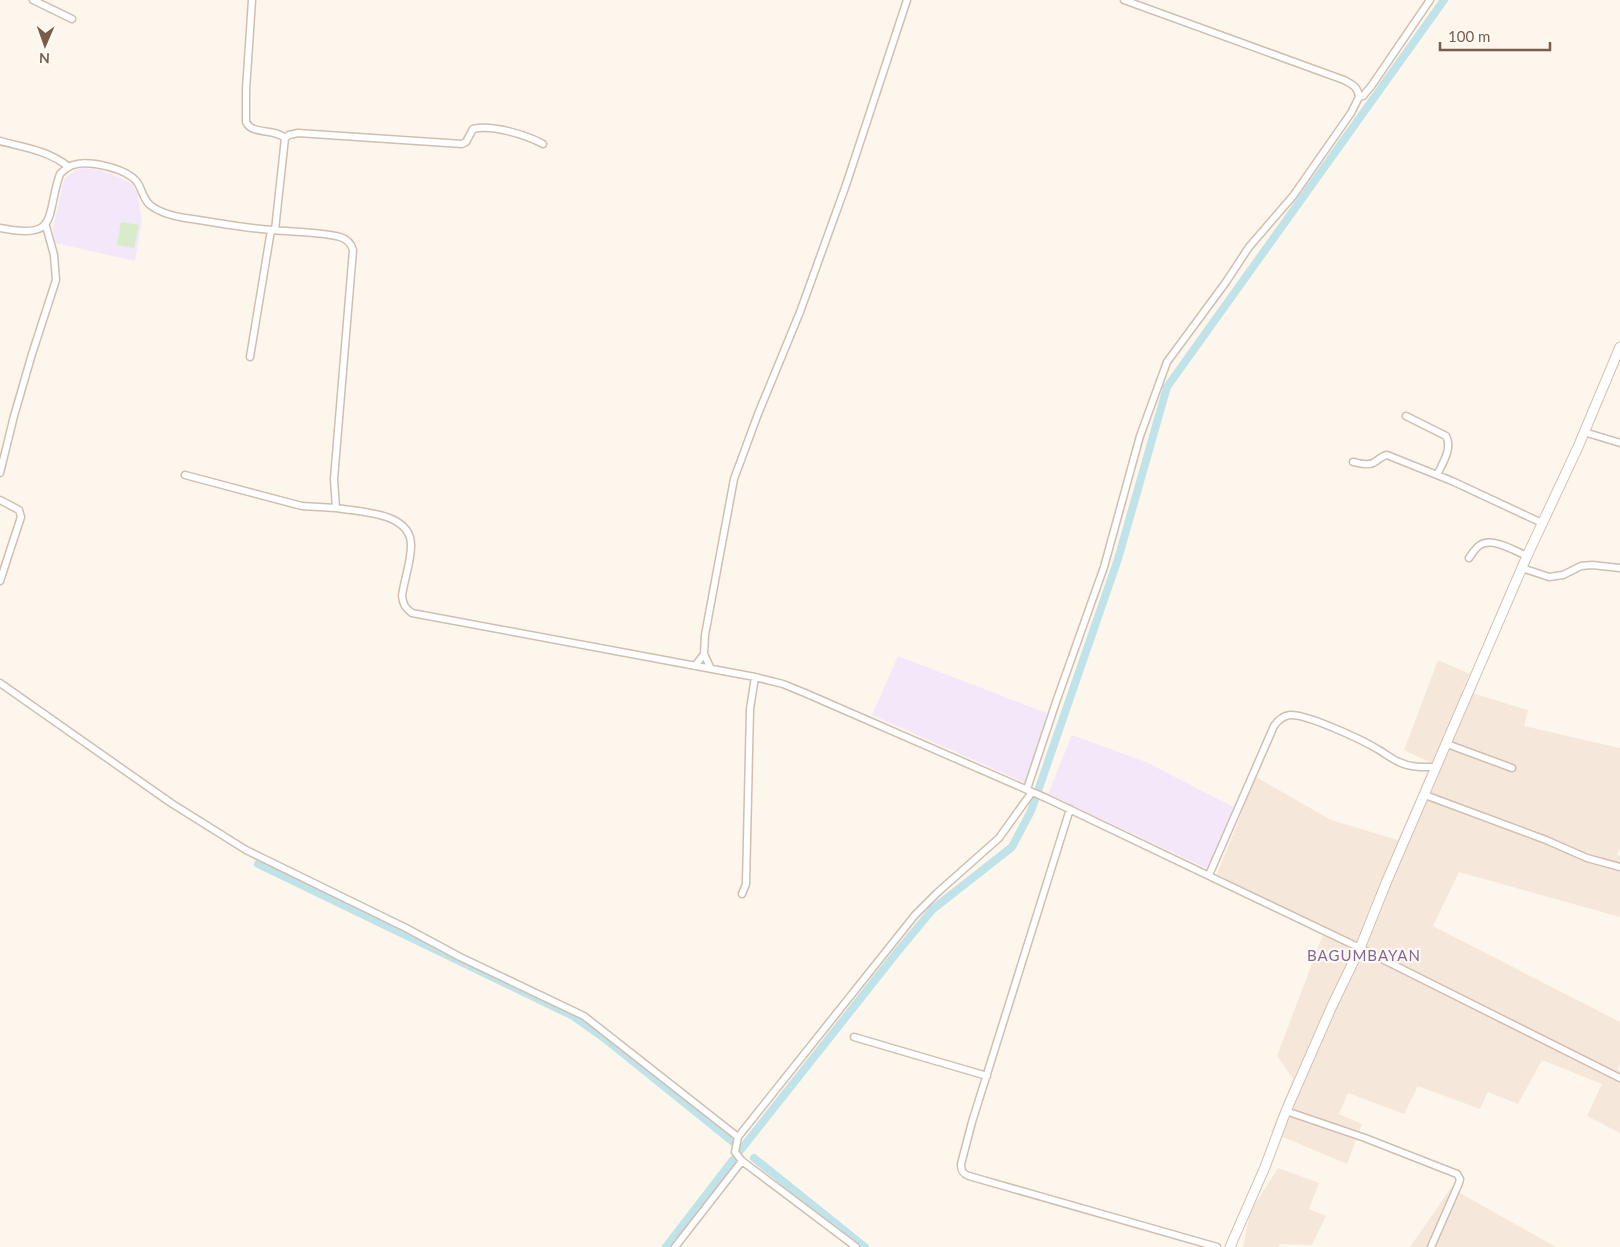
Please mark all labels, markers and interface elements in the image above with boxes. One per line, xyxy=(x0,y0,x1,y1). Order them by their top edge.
north arrow xyxy=(20,20,70,70)
scale bar xyxy=(1440,20,1550,52)
text: 100 m xyxy=(1448,27,1490,45)
text: N xyxy=(39,50,50,67)
district label: BAGUMBAYAN xyxy=(1307,946,1421,964)

